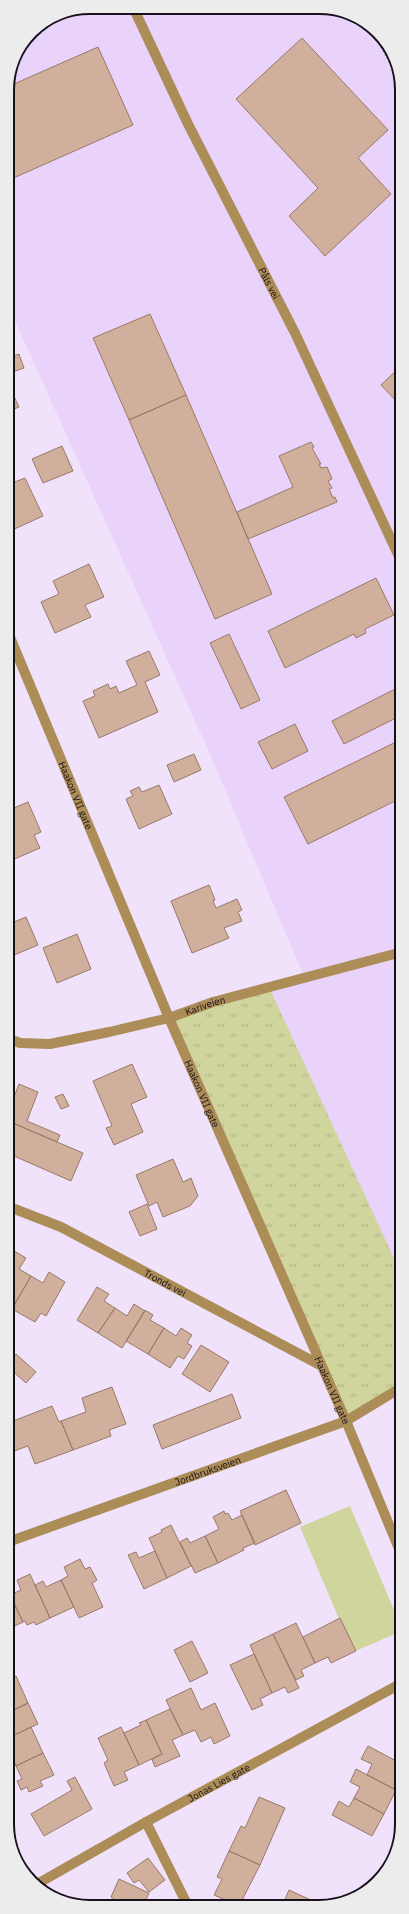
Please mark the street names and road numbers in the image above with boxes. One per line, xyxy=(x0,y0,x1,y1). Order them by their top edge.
street label: Påls vei xyxy=(256,265,283,301)
street label: Haakon VII gate xyxy=(56,759,96,832)
street label: Kariveien xyxy=(183,993,227,1018)
street label: Haakon VII gate xyxy=(182,1058,223,1130)
street label: Tronds vei xyxy=(142,1266,189,1299)
street label: Haakon VII gate xyxy=(312,1354,353,1427)
street label: Jordbruksveien xyxy=(173,1453,242,1488)
street label: Jonas Lies gate xyxy=(185,1760,252,1805)

